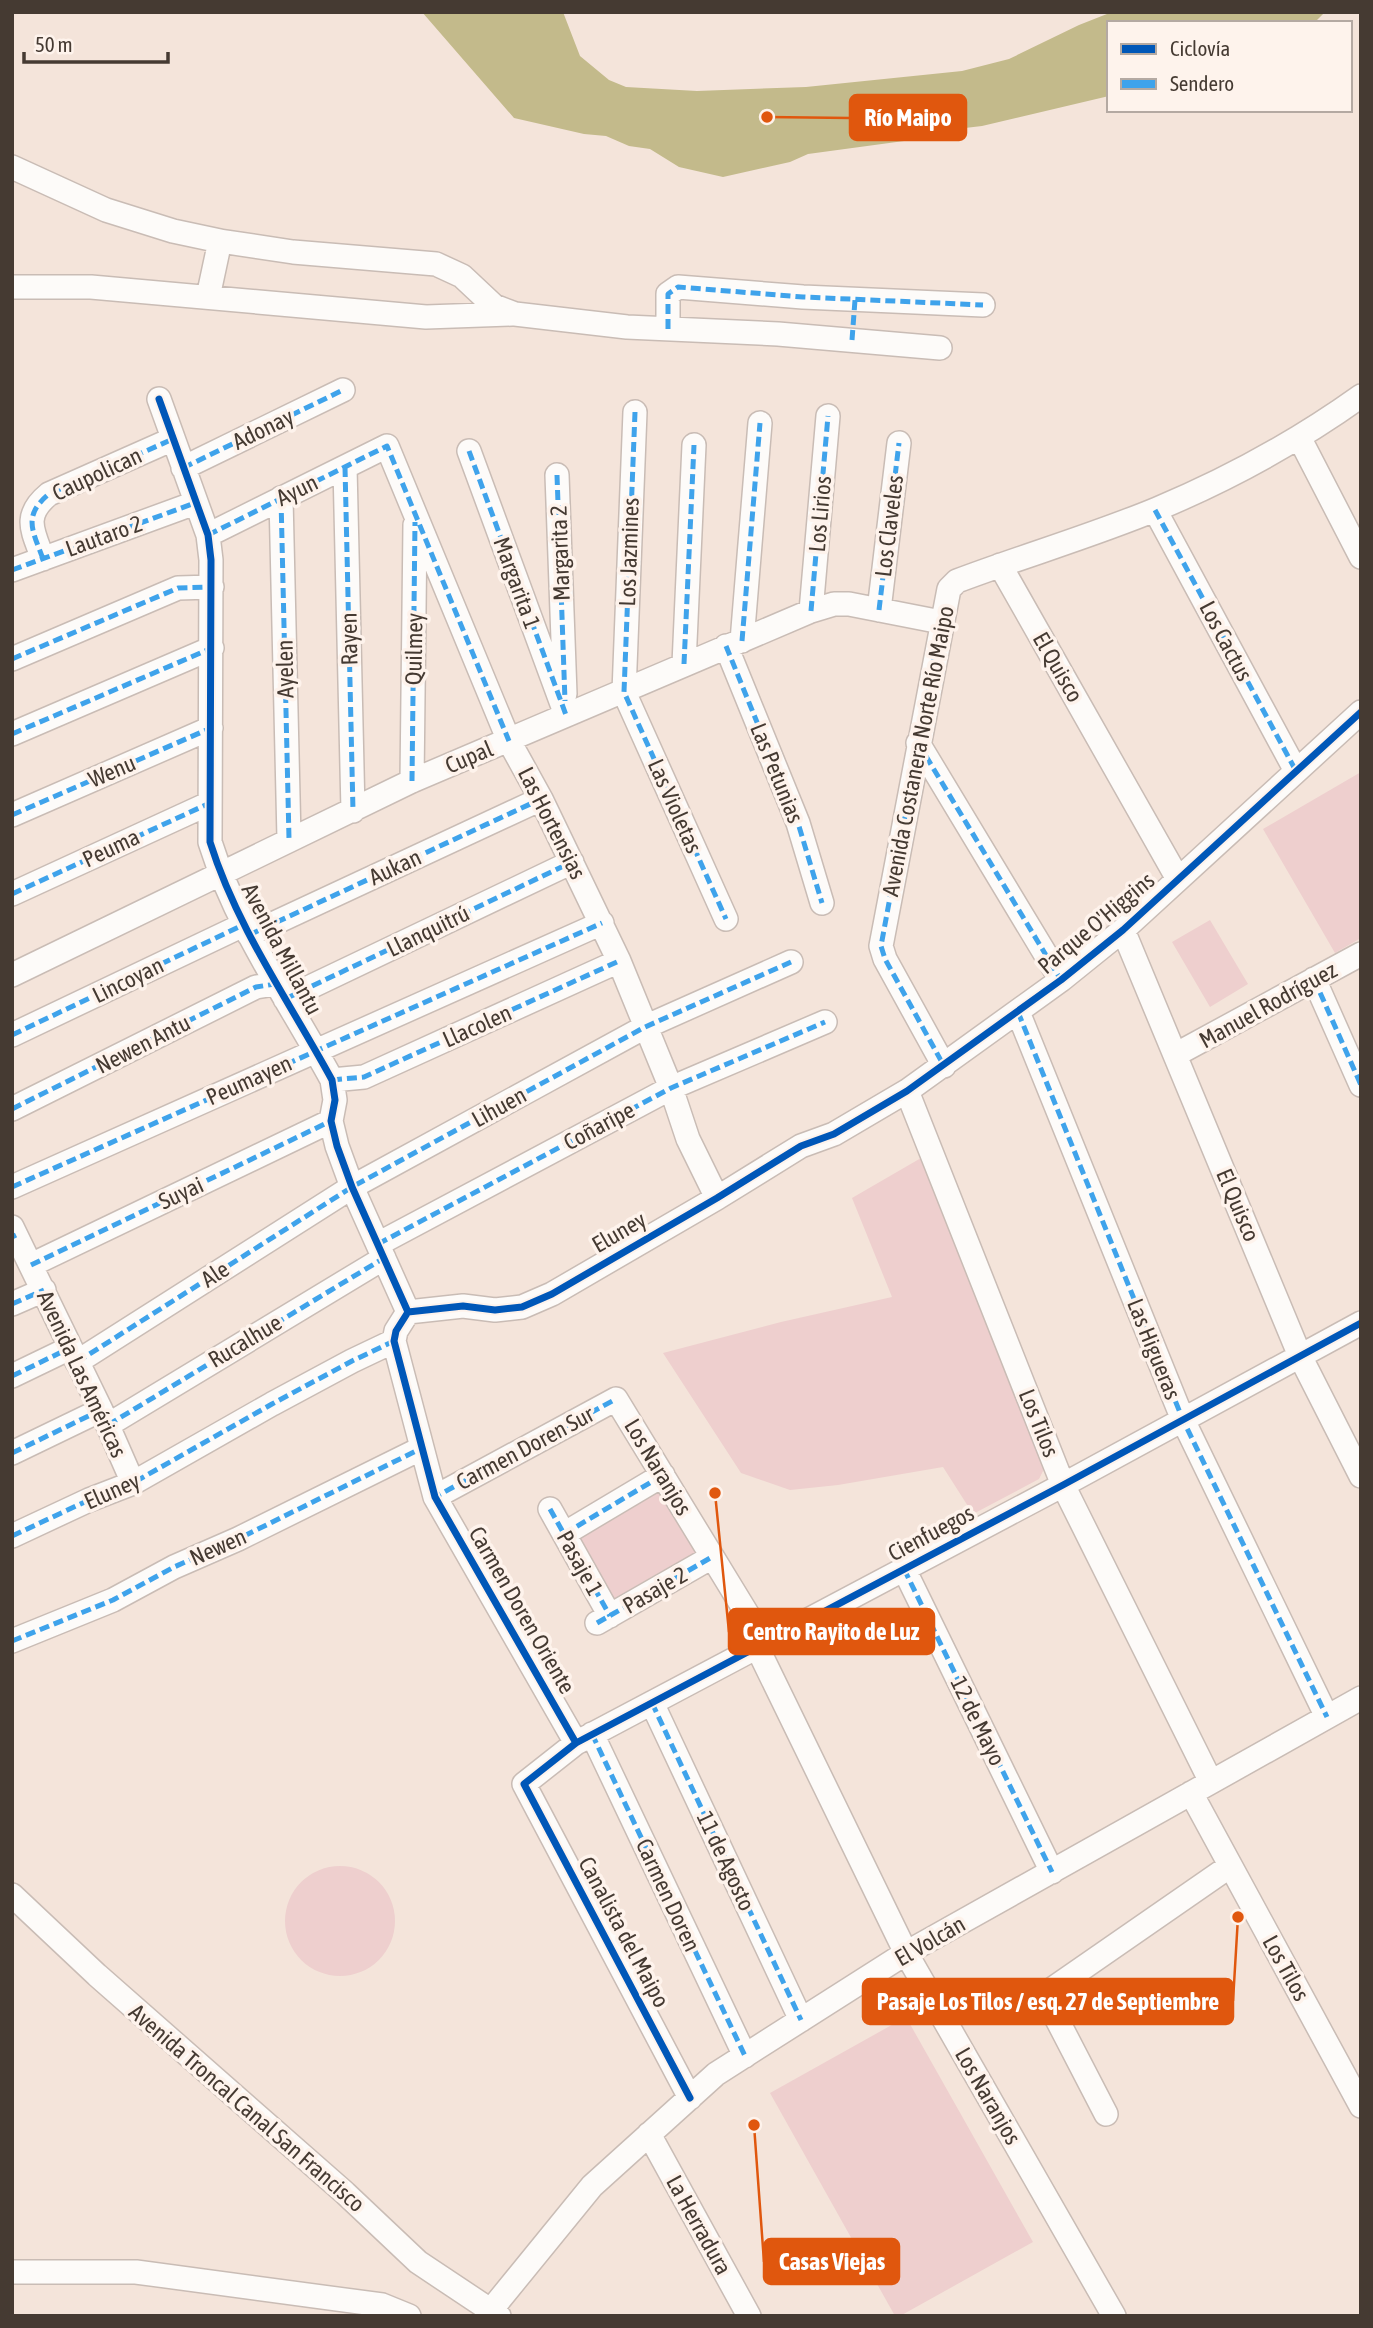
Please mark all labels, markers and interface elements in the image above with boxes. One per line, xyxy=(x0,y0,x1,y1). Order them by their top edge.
scale bar xyxy=(24,21,168,65)
legend xyxy=(1107,21,1352,112)
text: 50 m xyxy=(35,32,73,56)
text: Ciclovía xyxy=(1170,36,1230,60)
text: Sendero xyxy=(1170,71,1234,95)
callout: Río Maipo xyxy=(850,95,966,140)
text: Río Maipo xyxy=(864,104,952,131)
street label: Adonay xyxy=(228,403,298,455)
street label: Caupolican xyxy=(48,442,146,506)
street label: Ayun xyxy=(272,469,322,511)
street label: Los Claveles xyxy=(870,474,908,578)
street label: Los Lirios xyxy=(804,475,836,553)
street label: Los Jazmines xyxy=(614,497,644,607)
street label: Margarita 2 xyxy=(545,505,575,601)
street label: Lautaro 2 xyxy=(62,510,146,562)
street label: Margarita 1 xyxy=(488,534,546,632)
street label: Los Cactus xyxy=(1194,597,1258,685)
street label: Avenida Costanera Norte Río Maipo xyxy=(877,604,959,898)
street label: Rayen xyxy=(336,612,362,666)
street label: Quilmey xyxy=(400,613,428,685)
street label: El Quisco xyxy=(1028,627,1088,707)
street label: Ayelen xyxy=(271,640,299,698)
street label: Las Petunias xyxy=(745,719,809,827)
street label: Cupal xyxy=(441,735,497,779)
street label: Wenu xyxy=(85,750,139,792)
street label: Las Violetas xyxy=(643,755,707,857)
street label: Las Hortensias xyxy=(513,763,591,883)
street label: Peuma xyxy=(78,824,144,872)
street label: Aukan xyxy=(365,844,425,890)
street label: Parque O'Higgins xyxy=(1033,867,1159,979)
street label: Avenida Millantu xyxy=(237,879,327,1019)
street label: Llanquitrú xyxy=(382,900,474,962)
street label: Lincoyan xyxy=(88,952,168,1008)
street label: Manuel Rodríguez xyxy=(1195,957,1341,1053)
street label: Llacolen xyxy=(439,999,515,1053)
street label: Newen Antu xyxy=(92,1009,194,1079)
street label: Peumayen xyxy=(202,1050,296,1110)
street label: Lihuen xyxy=(467,1082,531,1132)
street label: Coñaripe xyxy=(559,1097,639,1155)
street label: El Quisco xyxy=(1211,1165,1265,1245)
street label: Suyai xyxy=(155,1171,207,1215)
street label: Eluney xyxy=(587,1206,651,1258)
street label: Ale xyxy=(196,1256,234,1292)
street label: Avenida Las Américas xyxy=(32,1287,132,1461)
street label: Las Higueras xyxy=(1122,1295,1186,1403)
street label: Rucalhue xyxy=(204,1309,286,1373)
street label: Los Tilos xyxy=(1014,1385,1064,1461)
street label: Carmen Doren Sur xyxy=(452,1400,599,1495)
street label: Los Naranjos xyxy=(619,1414,697,1520)
street label: Eluney xyxy=(80,1467,144,1515)
street label: Cienfuegos xyxy=(884,1500,978,1566)
street label: Carmen Doren Oriente xyxy=(464,1522,580,1698)
street label: Newen xyxy=(186,1523,250,1571)
street label: Pasaje 1 xyxy=(552,1526,608,1600)
street label: Pasaje 2 xyxy=(618,1561,692,1619)
callout: Centro Rayito de Luz xyxy=(729,1609,934,1654)
text: Centro Rayito de Luz xyxy=(743,1618,920,1645)
street label: 12 de Mayo xyxy=(945,1672,1011,1770)
street label: 11 de Agosto xyxy=(692,1807,760,1915)
street label: Carmen Doren xyxy=(631,1835,705,1955)
street label: Canalista del Maipo xyxy=(573,1852,675,2012)
street label: El Volcán xyxy=(890,1911,970,1971)
street label: Los Tilos xyxy=(1257,1931,1315,2005)
callout: Pasaje Los Tilos / esq. 27 de Septiembre xyxy=(863,1979,1233,2024)
text: Pasaje Los Tilos / esq. 27 de Septiembre xyxy=(877,1988,1219,2015)
street label: Avenida Troncal Canal San Francisco xyxy=(124,1999,370,2217)
street label: Los Naranjos xyxy=(950,2043,1026,2149)
street label: La Herradura xyxy=(661,2171,737,2279)
callout: Casas Viejas xyxy=(764,2239,899,2284)
text: Casas Viejas xyxy=(779,2248,886,2275)

